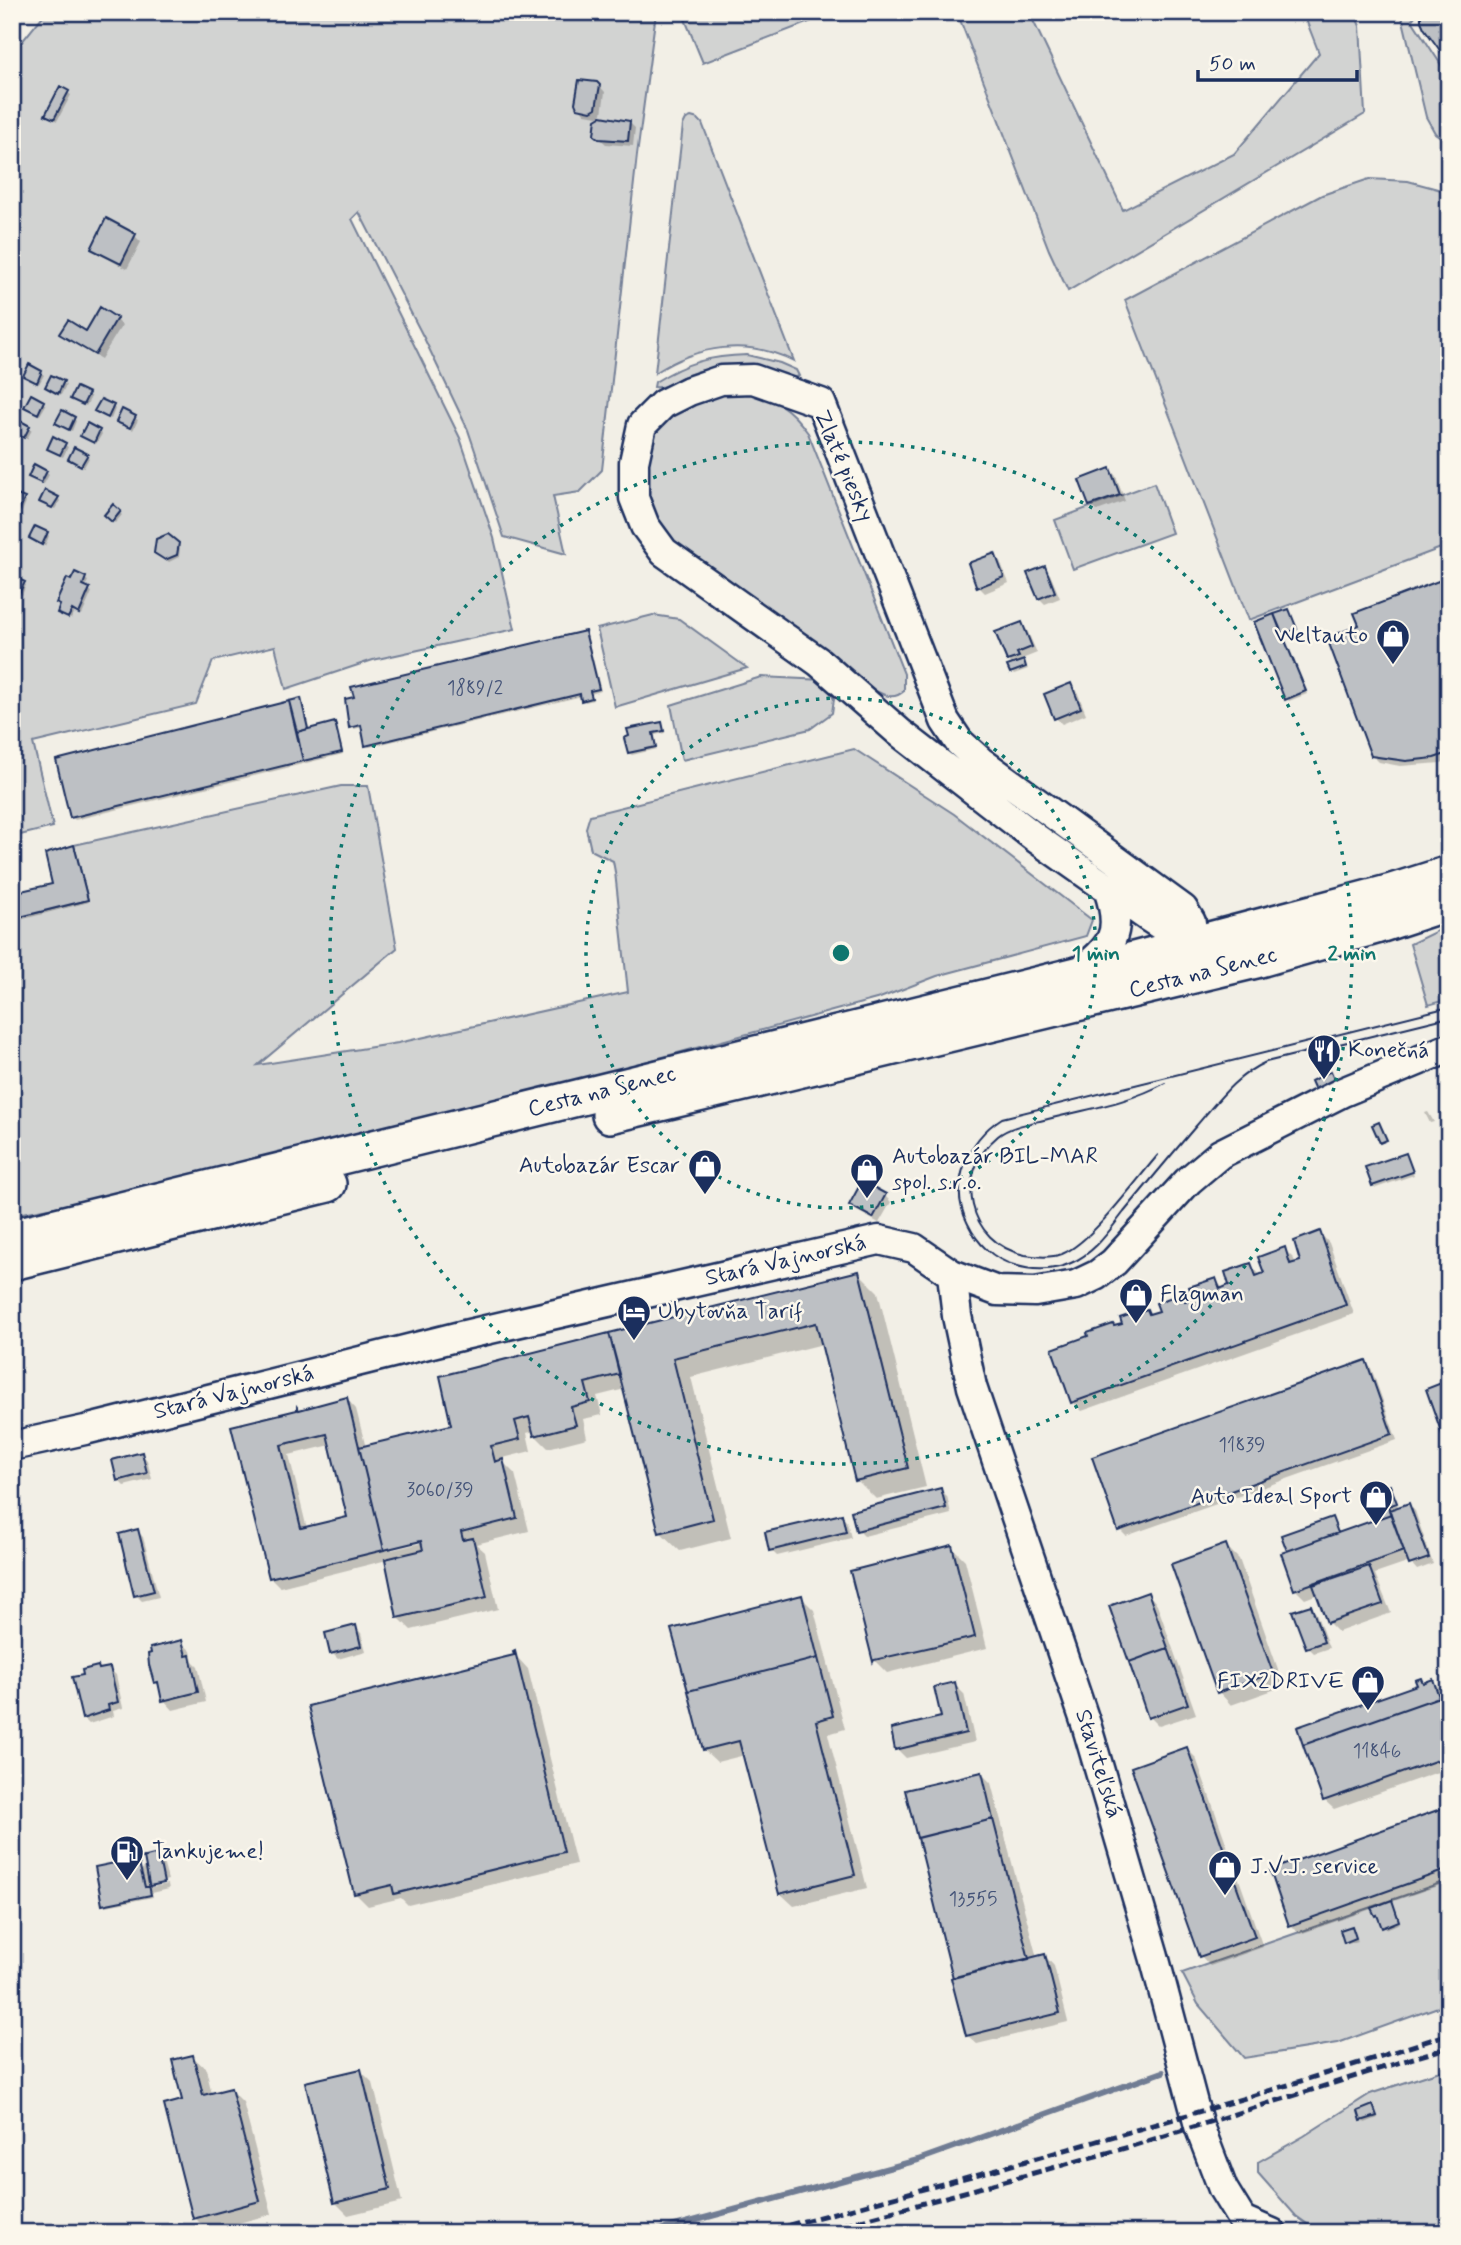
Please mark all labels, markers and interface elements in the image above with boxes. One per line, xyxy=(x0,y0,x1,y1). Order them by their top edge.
scale bar xyxy=(1198,38,1358,82)
text: 50 m xyxy=(1209,50,1256,78)
street label: Zlaté piesky xyxy=(806,406,880,526)
shop icon: Weltauto xyxy=(1374,617,1412,666)
place label: Weltauto xyxy=(1274,621,1368,651)
house number: 1889/2 xyxy=(447,676,503,701)
text: 1 min xyxy=(1072,940,1120,968)
street label: Cesta na Senec xyxy=(1126,940,1280,1006)
text: 2 min xyxy=(1327,940,1377,968)
centre of rings xyxy=(829,941,853,965)
restaurant icon: Konečná xyxy=(1305,1032,1343,1081)
place label: Konečná xyxy=(1348,1036,1429,1066)
street label: Cesta na Senec xyxy=(525,1059,679,1125)
place label: Autobazár BIL-MAR spol. s.r.o. xyxy=(892,1142,1098,1198)
shop icon: Autobazár Escar xyxy=(686,1147,724,1196)
place label: Autobazár Escar xyxy=(519,1151,680,1181)
shop icon: Autobazár BIL-MAR spol. s.r.o. xyxy=(848,1151,886,1200)
street label: Stará Vajnorská xyxy=(703,1228,869,1294)
shop icon: Flagman xyxy=(1117,1276,1155,1325)
place label: Flagman xyxy=(1160,1280,1244,1312)
hotel icon: Ubytovňa Tarif xyxy=(615,1293,653,1342)
place label: Ubytovňa Tarif xyxy=(658,1297,803,1327)
street label: Stará Vajnorská xyxy=(151,1359,317,1427)
house number: 11839 xyxy=(1219,1433,1265,1458)
house number: 3060/39 xyxy=(406,1478,474,1503)
shop icon: Auto Ideal Sport xyxy=(1357,1478,1395,1527)
place label: Auto Ideal Sport xyxy=(1191,1482,1352,1512)
shop icon: FIX2DRIVE xyxy=(1349,1663,1387,1712)
place label: FIX2DRIVE xyxy=(1217,1667,1344,1697)
street label: Staviteľská xyxy=(1067,1706,1129,1822)
house number: 11846 xyxy=(1353,1739,1401,1764)
fuel station icon: Tankujeme! xyxy=(108,1833,146,1882)
place label: Tankujeme! xyxy=(152,1837,264,1867)
shop icon: J.V.J. service xyxy=(1206,1848,1244,1897)
place label: J.V.J. service xyxy=(1250,1852,1379,1882)
house number: 13555 xyxy=(949,1887,997,1912)

